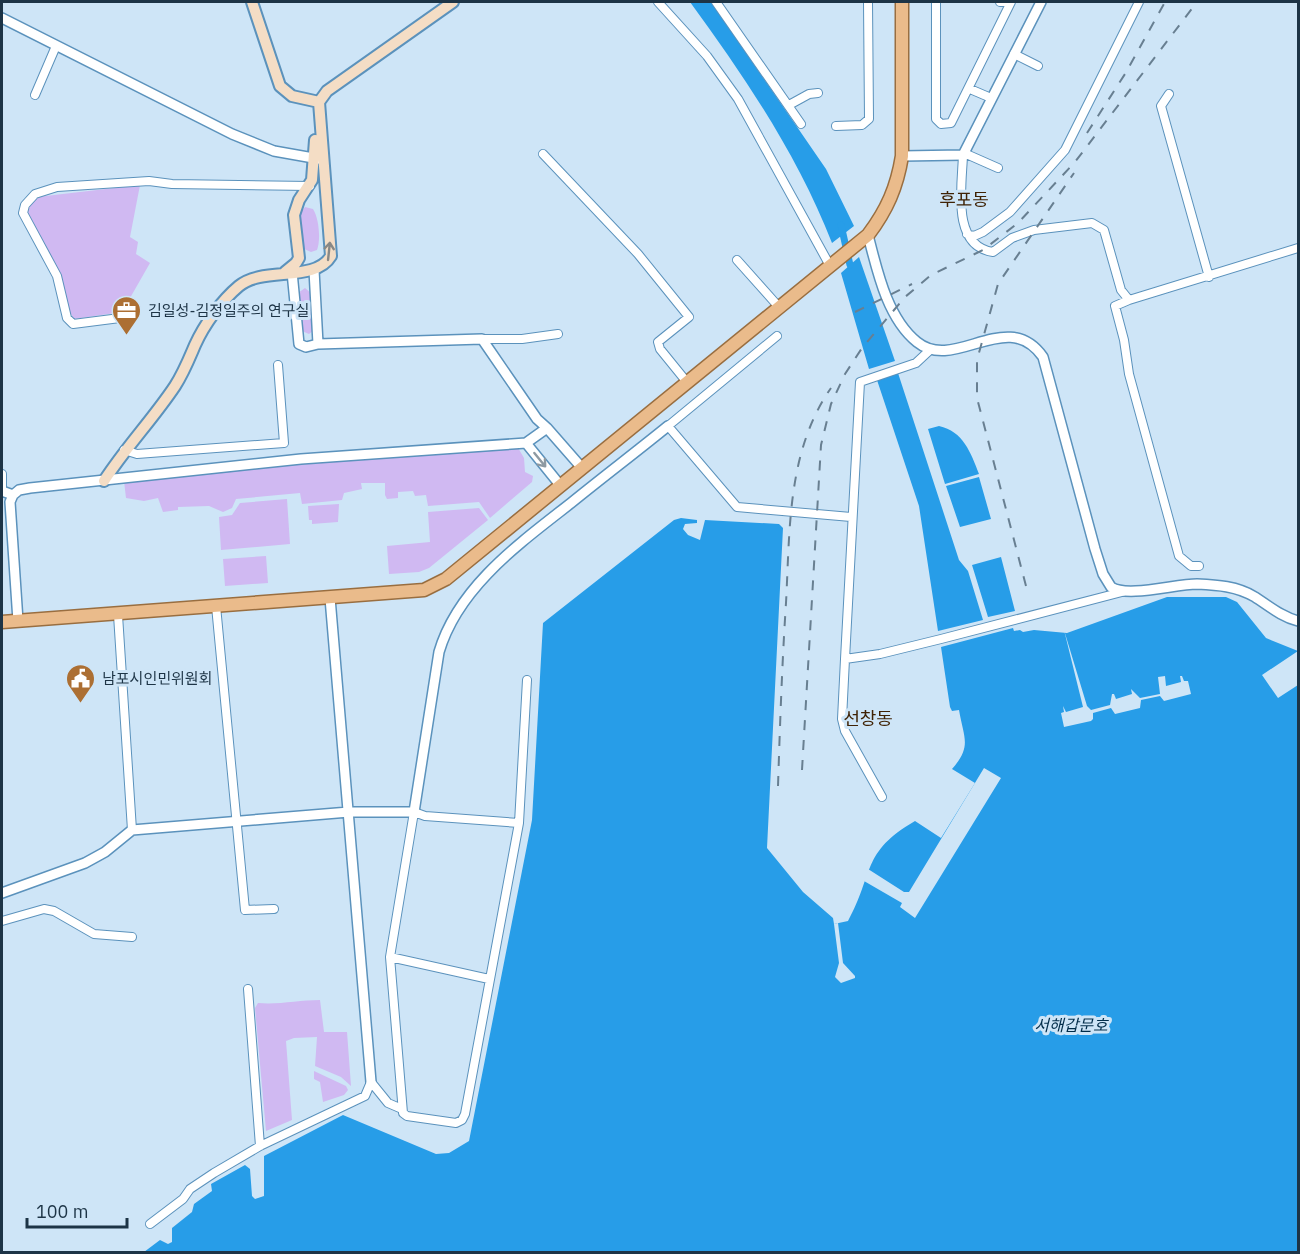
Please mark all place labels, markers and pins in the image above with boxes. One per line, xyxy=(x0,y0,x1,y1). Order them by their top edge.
office icon: 김일성-김정일주의 연구실 xyxy=(111,294,143,336)
place label: 김일성-김정일주의 연구실 xyxy=(148,301,309,320)
public building icon: 남포시인민위원회 xyxy=(65,662,97,704)
place label: 남포시인민위원회 xyxy=(102,669,212,688)

